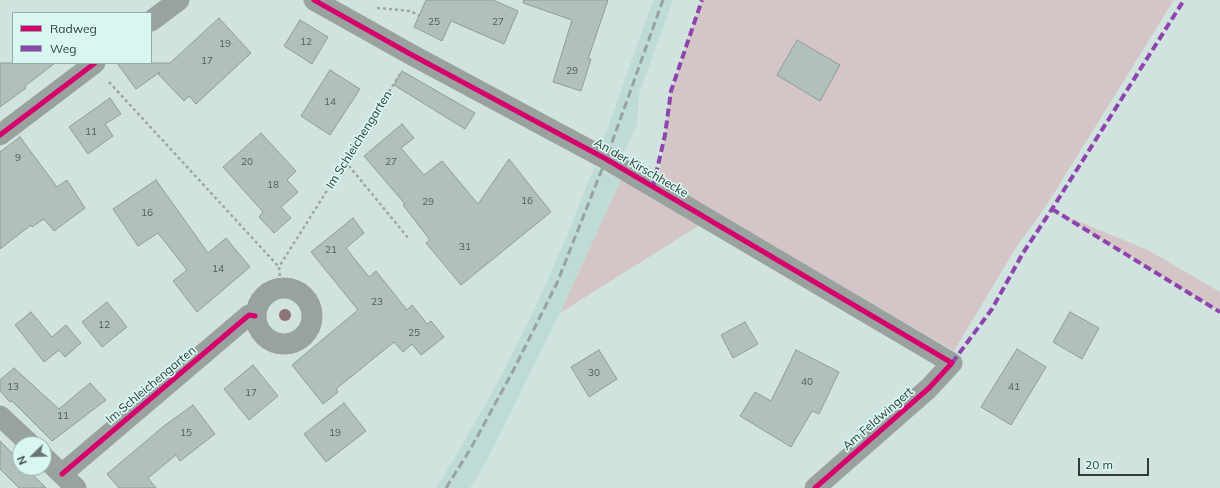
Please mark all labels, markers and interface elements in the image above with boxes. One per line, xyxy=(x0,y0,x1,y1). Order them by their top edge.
legend xyxy=(12,12,152,64)
house number: 25 xyxy=(428,16,440,28)
house number: 27 xyxy=(492,16,504,28)
text: Radweg xyxy=(50,21,97,36)
house number: 12 xyxy=(300,36,312,48)
house number: 19 xyxy=(219,38,231,50)
text: Weg xyxy=(50,41,76,56)
house number: 17 xyxy=(201,55,213,67)
house number: 29 xyxy=(566,65,578,77)
street label: Im Schleichengarten xyxy=(323,88,395,192)
house number: 14 xyxy=(324,96,336,108)
house number: 11 xyxy=(85,126,97,138)
street label: An der Kirschhecke xyxy=(592,135,690,201)
house number: 9 xyxy=(15,152,21,164)
house number: 20 xyxy=(241,156,253,168)
house number: 27 xyxy=(385,156,397,168)
house number: 18 xyxy=(267,179,279,191)
house number: 16 xyxy=(521,195,533,207)
house number: 29 xyxy=(422,196,434,208)
house number: 16 xyxy=(141,207,153,219)
house number: 31 xyxy=(459,241,471,253)
house number: 21 xyxy=(325,244,337,256)
house number: 14 xyxy=(212,263,224,275)
house number: 23 xyxy=(371,296,383,308)
house number: 12 xyxy=(98,319,110,331)
house number: 25 xyxy=(408,327,420,339)
street label: Im Schleichengarten xyxy=(103,343,199,427)
house number: 30 xyxy=(588,367,600,379)
house number: 40 xyxy=(801,376,813,388)
house number: 13 xyxy=(7,381,19,393)
house number: 41 xyxy=(1008,381,1020,393)
street label: Am Feldwingert xyxy=(840,385,916,453)
house number: 17 xyxy=(245,387,257,399)
house number: 11 xyxy=(57,410,69,422)
house number: 15 xyxy=(180,427,192,439)
house number: 19 xyxy=(329,427,341,439)
north arrow xyxy=(12,436,52,476)
scale bar xyxy=(1080,450,1151,476)
text: N xyxy=(14,454,30,467)
text: 20 m xyxy=(1085,457,1113,472)

